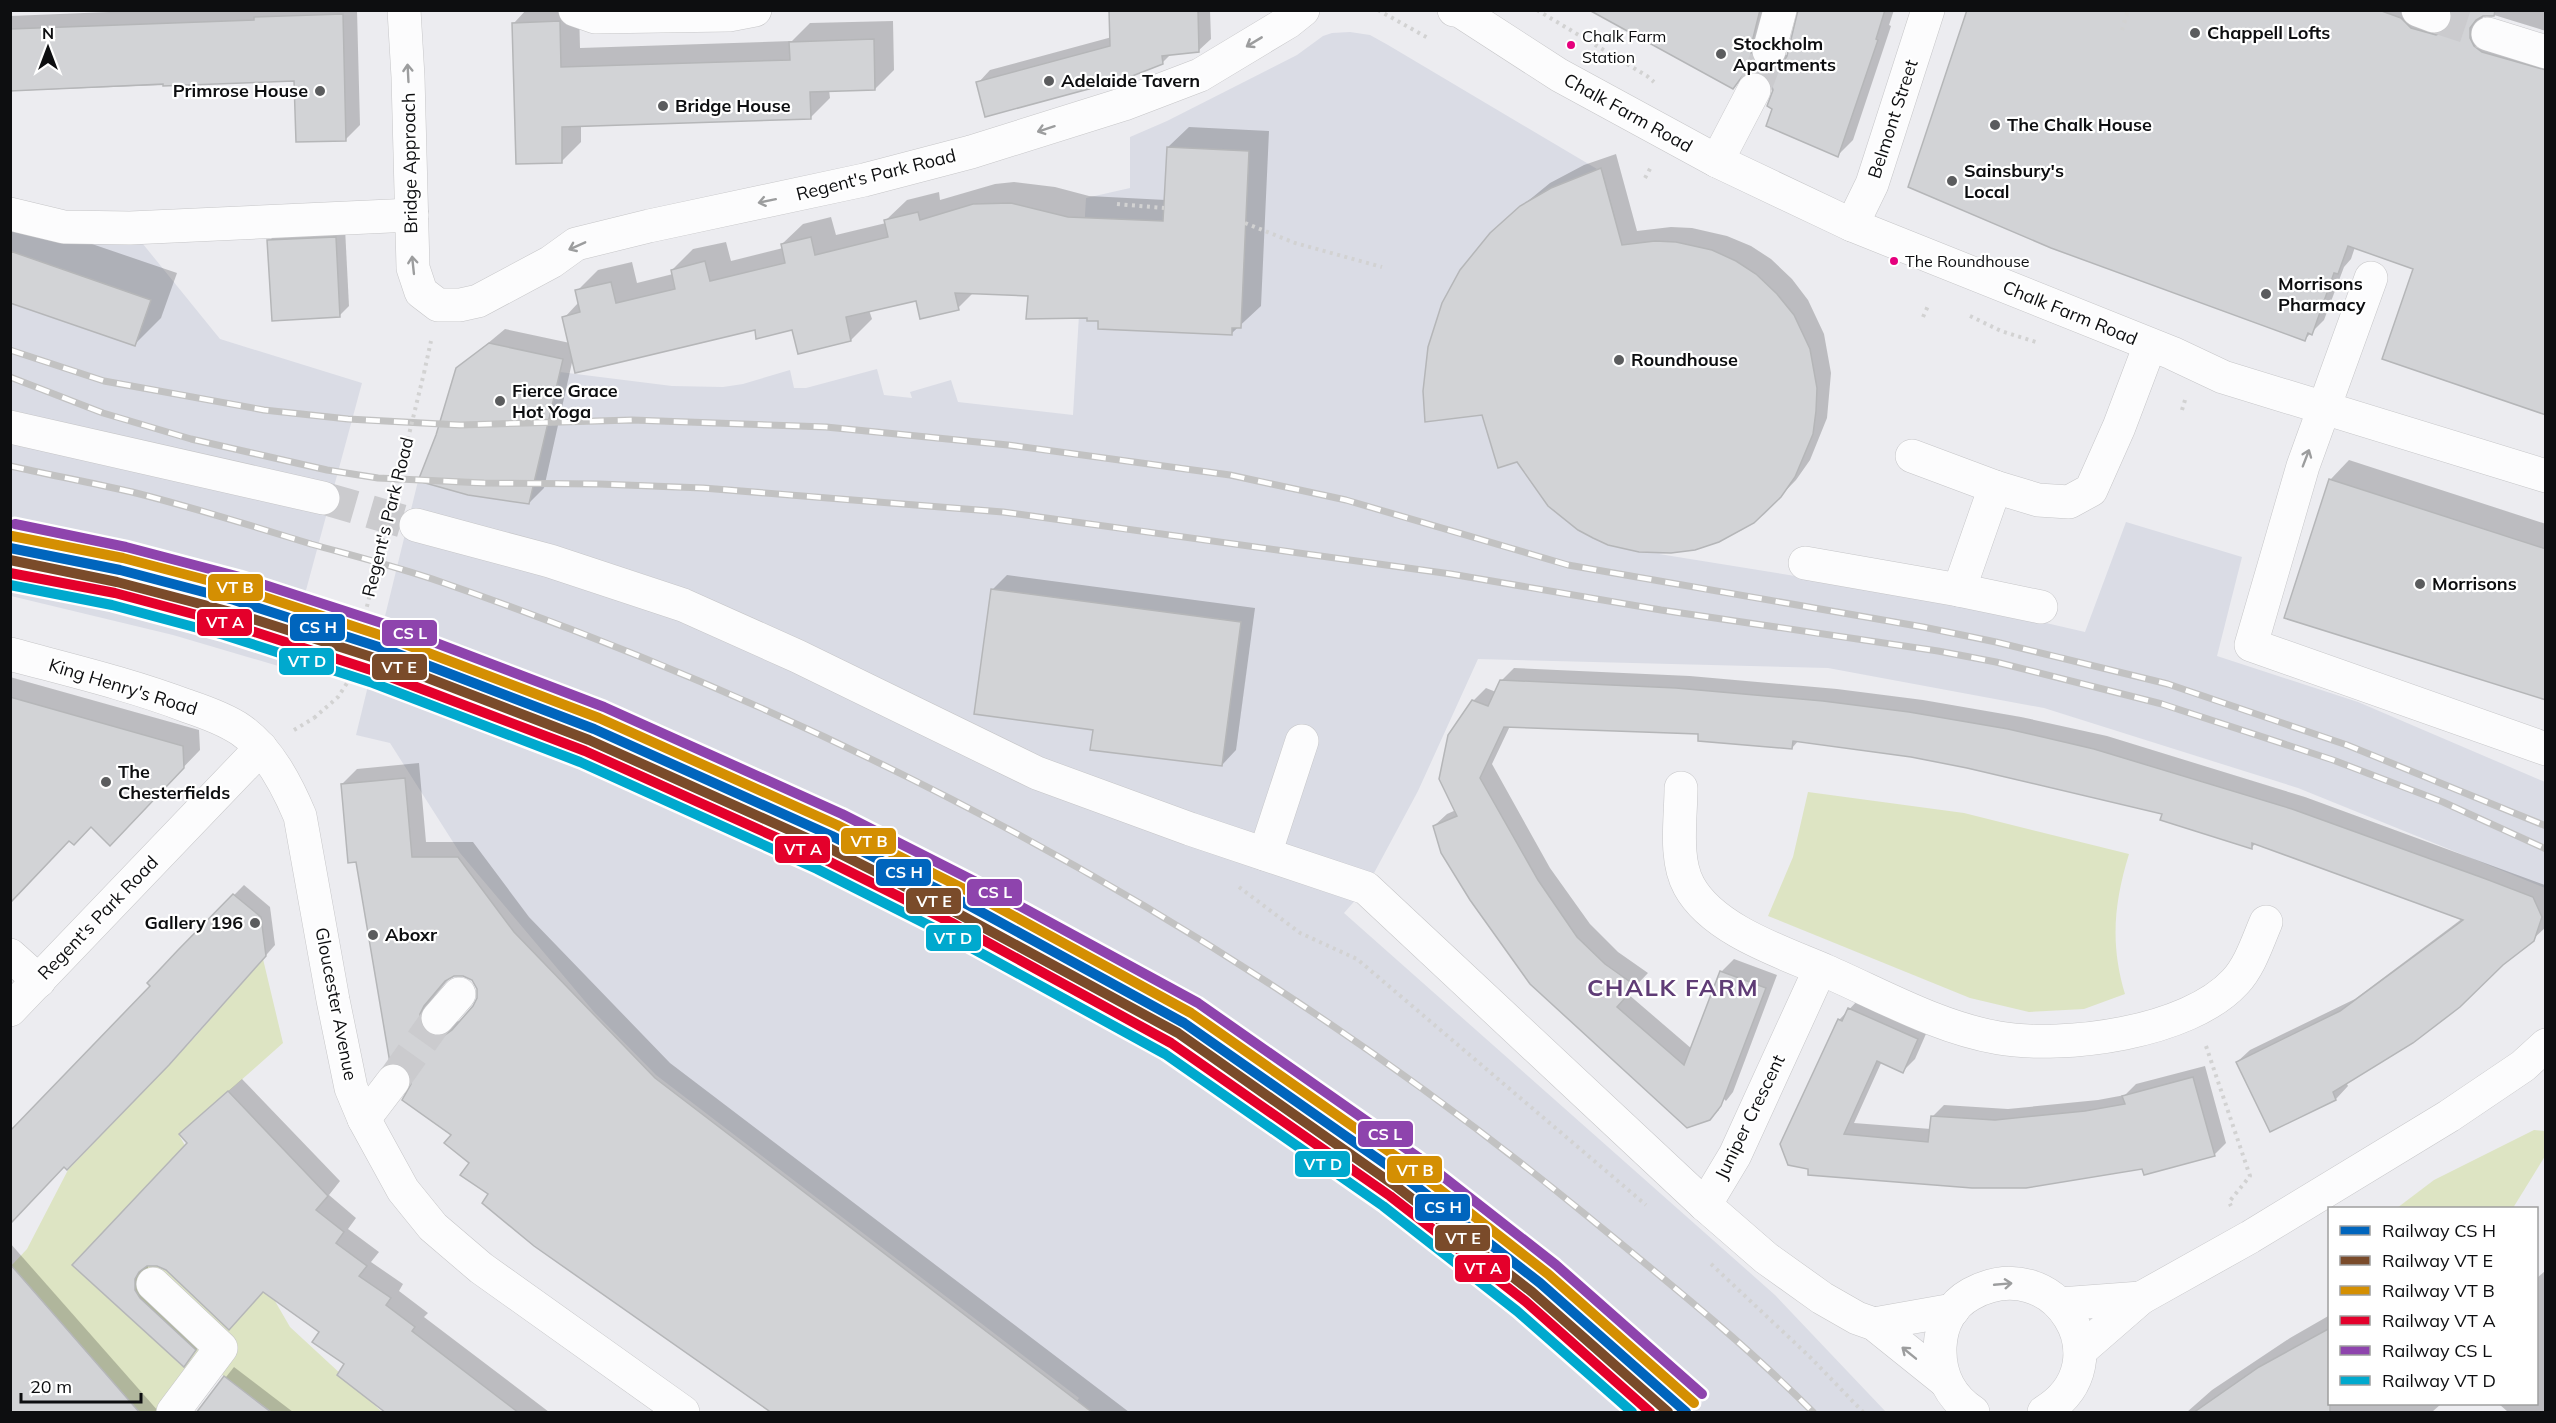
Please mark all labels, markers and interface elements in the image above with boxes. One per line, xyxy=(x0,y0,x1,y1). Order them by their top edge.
north arrow xyxy=(18,18,78,78)
place label: Chappell Lofts xyxy=(2207,21,2330,44)
text: N xyxy=(42,23,54,43)
place label: Chalk Farm Station xyxy=(1582,26,1666,67)
marker: Chappell Lofts xyxy=(2188,26,2202,40)
place label: Stockholm Apartments xyxy=(1733,32,1836,76)
one-way arrow xyxy=(1246,37,1263,49)
marker: Chalk Farm Station xyxy=(1565,39,1577,51)
marker: Stockholm Apartments xyxy=(1714,47,1728,61)
street label: Belmont Street xyxy=(1862,56,1923,181)
one-way arrow xyxy=(402,63,413,83)
street label: Chalk Farm Road xyxy=(1560,68,1697,157)
place label: Adelaide Tavern xyxy=(1061,69,1200,92)
marker: Adelaide Tavern xyxy=(1042,74,1056,88)
place label: Primrose House xyxy=(173,79,308,102)
marker: Primrose House xyxy=(313,84,327,98)
street label: Bridge Approach xyxy=(397,92,422,234)
place label: Bridge House xyxy=(675,94,791,117)
marker: Bridge House xyxy=(656,99,670,113)
place label: The Chalk House xyxy=(2007,113,2152,136)
marker: The Chalk House xyxy=(1988,118,2002,132)
one-way arrow xyxy=(1037,124,1056,135)
street label: Regent's Park Road xyxy=(794,144,958,205)
place label: Sainsbury's Local xyxy=(1964,159,2064,203)
marker: Sainsbury's Local xyxy=(1945,174,1959,188)
one-way arrow xyxy=(757,196,777,207)
one-way arrow xyxy=(569,240,587,252)
place label: The Roundhouse xyxy=(1905,251,2030,271)
marker: The Roundhouse xyxy=(1888,255,1900,267)
one-way arrow xyxy=(407,256,418,276)
place label: Morrisons Pharmacy xyxy=(2278,272,2366,316)
street label: Chalk Farm Road xyxy=(1999,275,2141,350)
marker: Morrisons Pharmacy xyxy=(2259,287,2273,301)
place label: Roundhouse xyxy=(1631,348,1738,371)
marker: Roundhouse xyxy=(1612,353,1626,367)
place label: Fierce Grace Hot Yoga xyxy=(512,379,618,423)
marker: Fierce Grace Hot Yoga xyxy=(493,394,507,408)
street label: Regent's Park Road xyxy=(357,435,418,599)
one-way arrow xyxy=(2302,449,2313,468)
place label: Morrisons xyxy=(2432,572,2517,595)
line badge: VT B xyxy=(207,573,264,602)
text: VT B xyxy=(215,577,254,597)
marker: Morrisons xyxy=(2413,577,2427,591)
line badge: VT A xyxy=(196,608,253,637)
text: VT A xyxy=(205,612,244,632)
line badge: CS H xyxy=(289,613,346,642)
text: CS H xyxy=(299,617,337,637)
line badge: CS L xyxy=(381,619,438,647)
text: CS L xyxy=(393,623,427,643)
line badge: VT D xyxy=(278,647,335,676)
text: VT D xyxy=(287,651,326,671)
street label: King Henry's Road xyxy=(46,653,200,720)
line badge: VT E xyxy=(371,653,428,681)
text: VT E xyxy=(380,657,417,677)
place label: The Chesterfields xyxy=(118,760,230,804)
marker: The Chesterfields xyxy=(99,775,113,789)
line badge: VT B xyxy=(840,827,897,855)
text: VT B xyxy=(849,831,888,851)
line badge: VT A xyxy=(774,835,831,864)
text: VT A xyxy=(783,839,822,859)
street label: Regent's Park Road xyxy=(32,851,163,985)
line badge: CS H xyxy=(875,858,932,887)
text: CS H xyxy=(885,862,923,882)
line badge: CS L xyxy=(966,878,1023,907)
text: CS L xyxy=(978,882,1012,902)
line badge: VT E xyxy=(905,887,962,915)
text: VT E xyxy=(915,891,952,911)
place label: Gallery 196 xyxy=(145,911,243,934)
marker: Gallery 196 xyxy=(248,916,262,930)
place label: Aboxr xyxy=(385,923,438,946)
line badge: VT D xyxy=(925,924,982,952)
street label: Gloucester Avenue xyxy=(310,925,363,1082)
marker: Aboxr xyxy=(366,928,380,942)
text: VT D xyxy=(933,928,972,948)
district label: CHALK FARM xyxy=(1587,972,1759,1002)
street label: Juniper Crescent xyxy=(1709,1051,1790,1183)
line badge: CS L xyxy=(1357,1120,1414,1148)
text: CS L xyxy=(1368,1124,1402,1144)
line badge: VT D xyxy=(1294,1150,1351,1178)
text: VT D xyxy=(1303,1154,1342,1174)
line badge: VT B xyxy=(1386,1155,1443,1184)
text: VT B xyxy=(1395,1160,1434,1180)
line badge: CS H xyxy=(1414,1193,1471,1222)
text: CS H xyxy=(1424,1197,1462,1217)
legend xyxy=(2328,1207,2538,1405)
text: Railway CS H xyxy=(2382,1219,2496,1242)
line badge: VT E xyxy=(1434,1224,1491,1252)
text: VT E xyxy=(1444,1228,1481,1248)
text: Railway VT E xyxy=(2382,1249,2493,1272)
line badge: VT A xyxy=(1454,1254,1511,1283)
text: VT A xyxy=(1463,1258,1502,1278)
one-way arrow xyxy=(1993,1278,2012,1289)
text: Railway VT B xyxy=(2382,1279,2495,1302)
text: Railway VT A xyxy=(2382,1309,2496,1332)
text: Railway CS L xyxy=(2382,1339,2492,1362)
one-way arrow xyxy=(1902,1346,1918,1359)
scale bar xyxy=(21,1366,141,1404)
text: Railway VT D xyxy=(2382,1369,2496,1392)
text: 20 m xyxy=(30,1375,72,1398)

